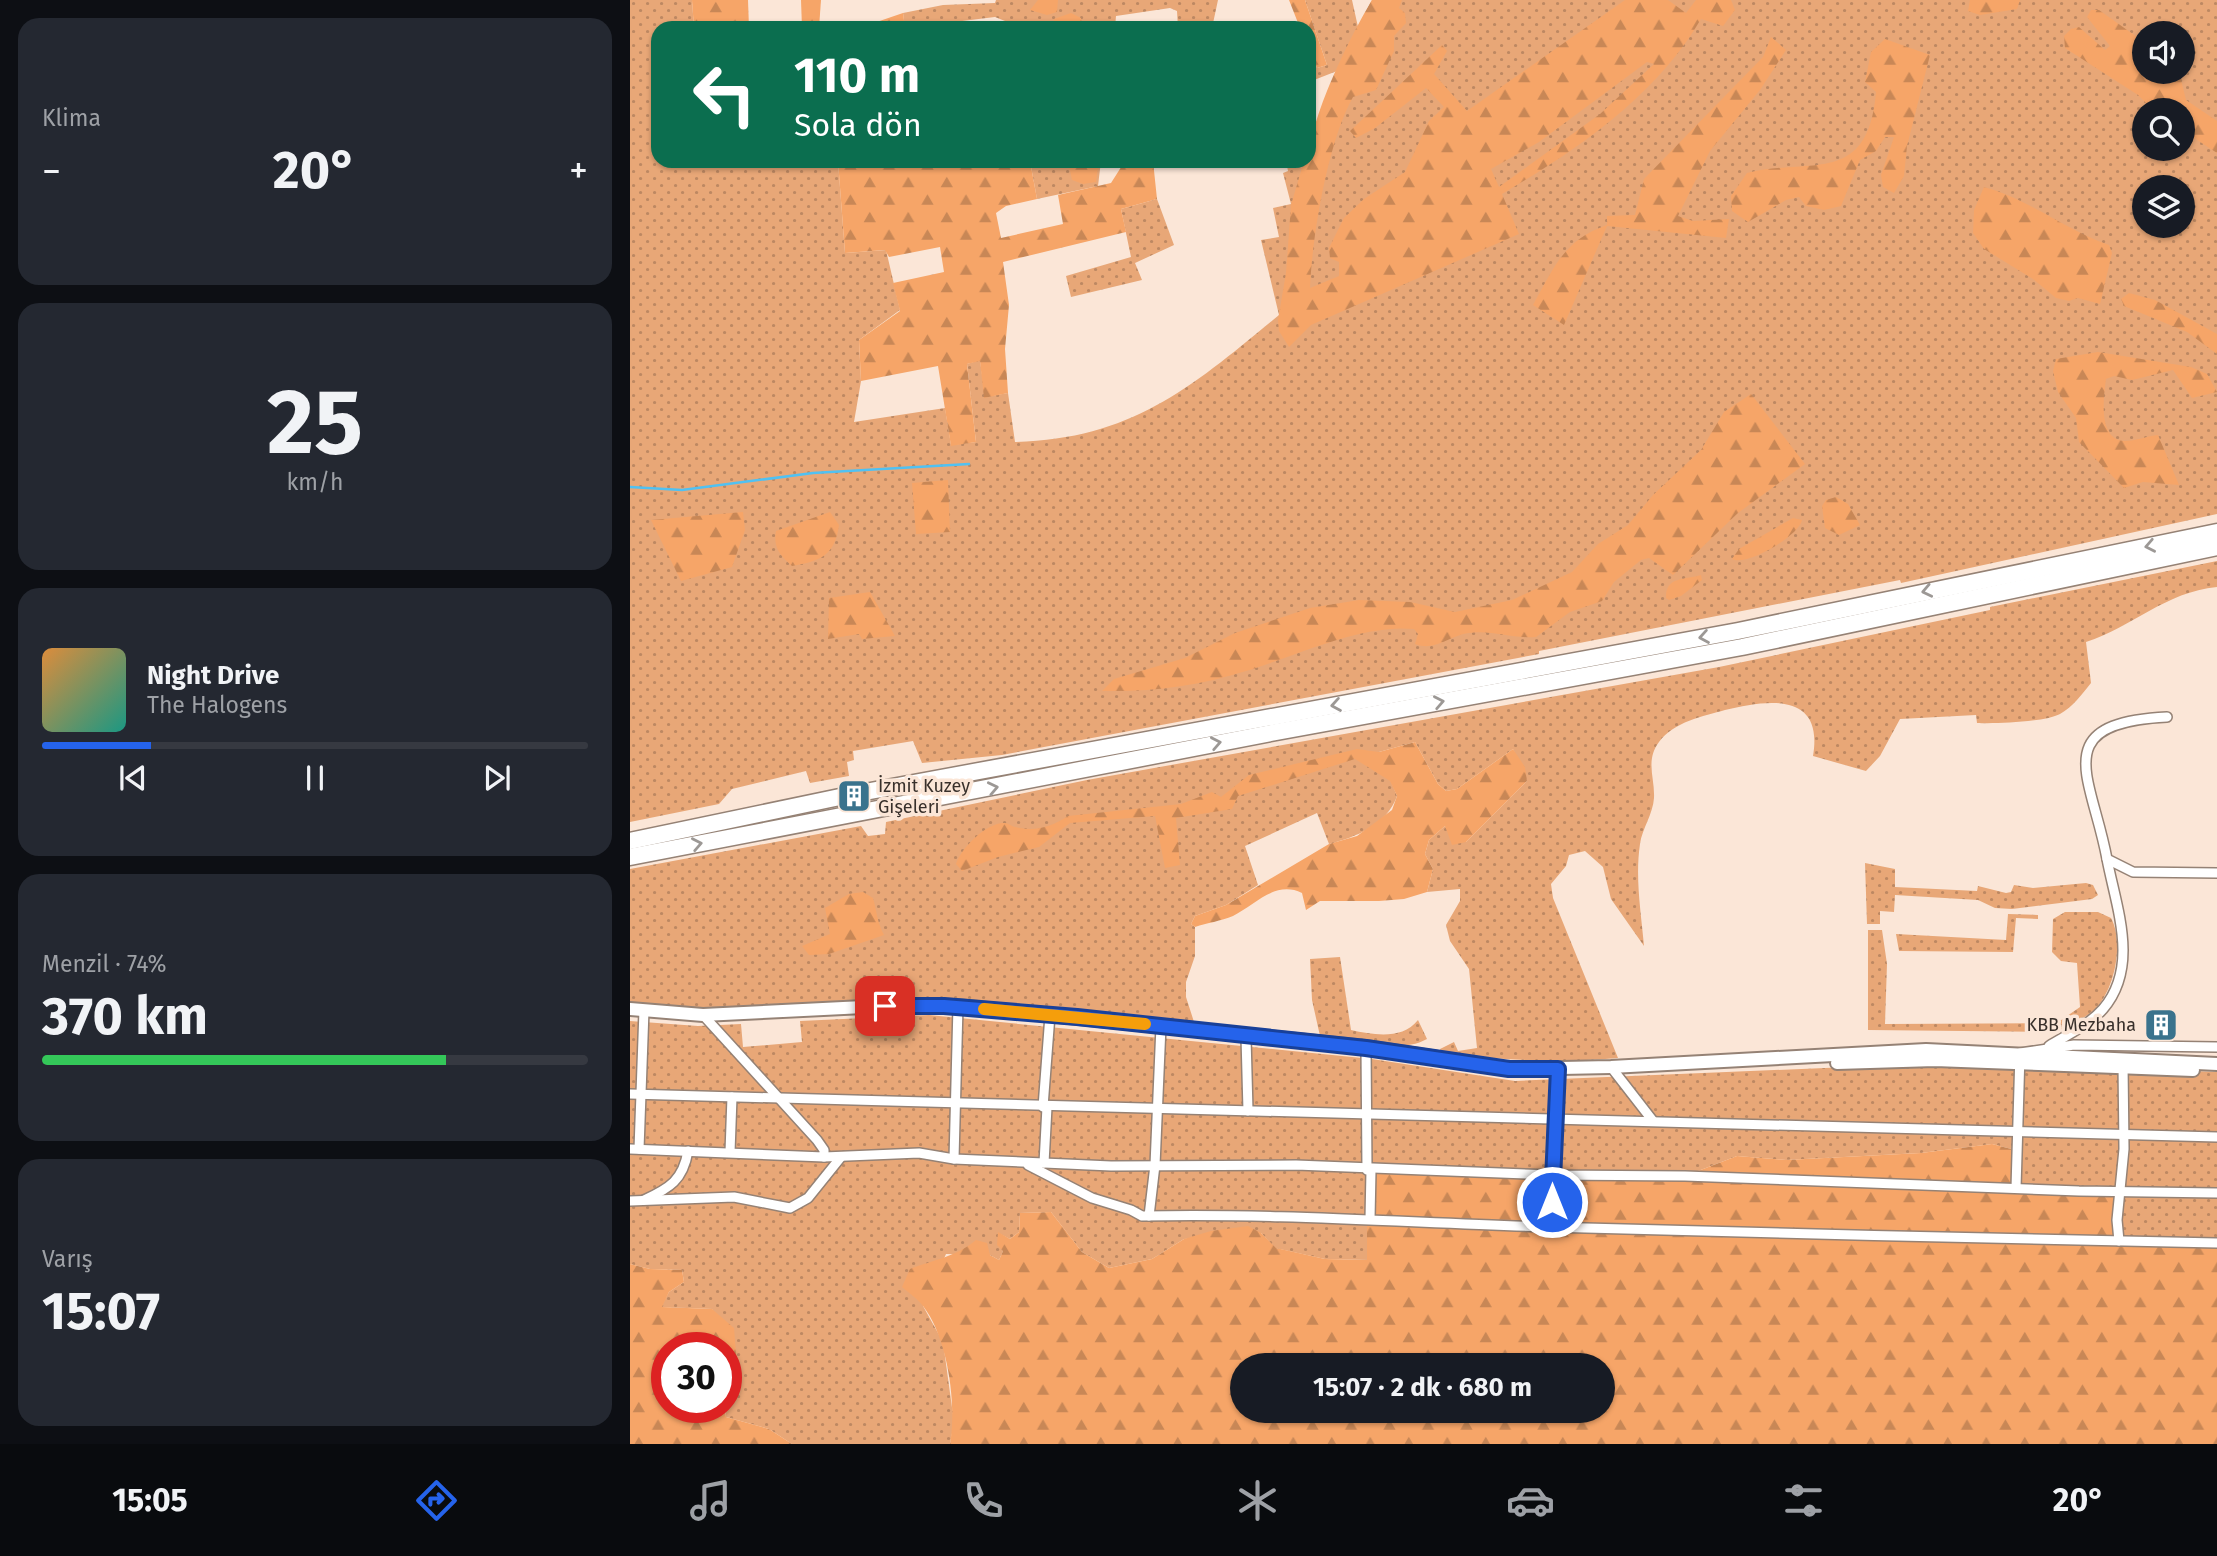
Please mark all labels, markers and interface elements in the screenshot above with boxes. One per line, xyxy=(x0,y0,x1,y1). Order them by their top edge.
map controls xyxy=(2132,21,2195,238)
button: sound xyxy=(2132,21,2195,84)
text: 110 m xyxy=(794,46,920,105)
icon: left xyxy=(679,49,770,140)
button: search xyxy=(2132,98,2195,161)
text: Klima xyxy=(42,104,101,132)
text: Sola dön xyxy=(794,106,922,144)
text: 20° xyxy=(273,139,357,202)
text: − xyxy=(42,148,61,194)
text: + xyxy=(569,148,588,194)
button: layers xyxy=(2132,175,2195,238)
text: 25 xyxy=(267,368,363,477)
text: km/h xyxy=(287,468,343,496)
one-way arrow xyxy=(2144,538,2156,553)
one-way arrow xyxy=(1921,582,1933,597)
one-way arrow xyxy=(1698,629,1710,644)
text: Night Drive xyxy=(147,660,279,691)
text: The Halogens xyxy=(147,691,287,719)
one-way arrow xyxy=(1433,696,1445,711)
one-way arrow xyxy=(1330,697,1342,712)
one-way arrow xyxy=(1210,737,1222,752)
icon: previous xyxy=(114,759,152,797)
icon: pause xyxy=(296,759,334,797)
icon: next xyxy=(478,759,516,797)
place label: İzmit Kuzey Gişeleri xyxy=(878,775,970,818)
building icon: İzmit Kuzey Gişeleri xyxy=(835,777,873,815)
one-way arrow xyxy=(987,781,999,796)
one-way arrow xyxy=(691,837,703,852)
text: Menzil · 74% xyxy=(42,950,167,978)
pin xyxy=(855,976,915,1036)
text: 370 km xyxy=(42,985,208,1048)
icon: arrive xyxy=(866,987,904,1025)
building icon: KBB Mezbaha xyxy=(2142,1006,2180,1044)
place label: KBB Mezbaha xyxy=(2027,1014,2136,1036)
position arrow xyxy=(1515,1165,1589,1239)
text: Varış xyxy=(42,1245,93,1273)
text: 15:07 xyxy=(42,1280,160,1343)
speed limit sign: 30 xyxy=(651,1332,742,1423)
text: 15:07 · 2 dk · 680 m xyxy=(1313,1372,1532,1403)
icon: directions xyxy=(412,1476,461,1525)
icon: music xyxy=(686,1476,735,1525)
icon: phone xyxy=(959,1476,1008,1525)
icon: climate xyxy=(1233,1476,1282,1525)
icon: car xyxy=(1506,1476,1555,1525)
icon: filters xyxy=(1779,1476,1828,1525)
text: 15:05 xyxy=(112,1481,188,1519)
text: 20° xyxy=(2053,1481,2105,1519)

